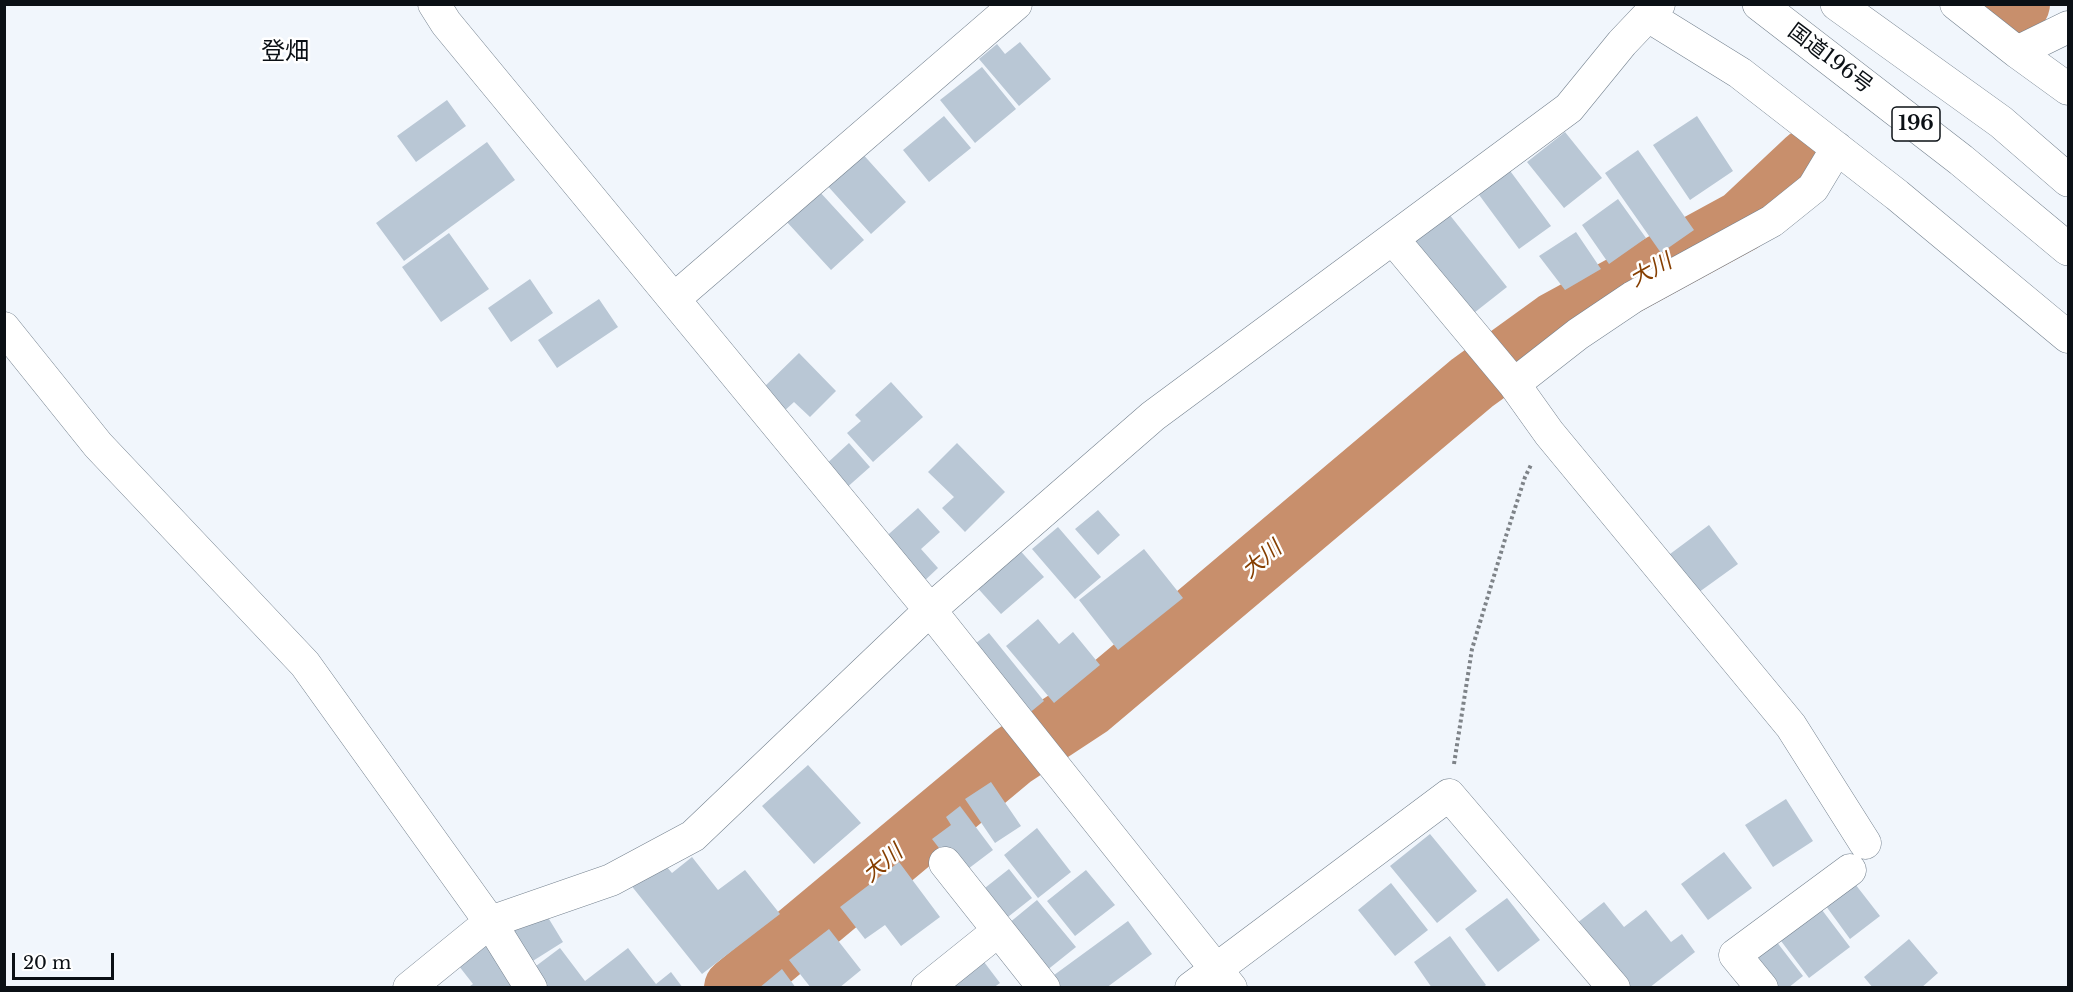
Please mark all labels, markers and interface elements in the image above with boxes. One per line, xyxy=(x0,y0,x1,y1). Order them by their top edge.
street label: 国道196号 xyxy=(1783,19,1877,99)
district label: 登畑 xyxy=(261,38,309,66)
road number: 196 xyxy=(1892,107,1940,141)
water label: 大川 xyxy=(1625,249,1677,293)
water label: 大川 xyxy=(1237,536,1287,584)
water label: 大川 xyxy=(858,840,908,888)
scale bar xyxy=(15,941,117,979)
text: 20 m xyxy=(23,952,71,974)

